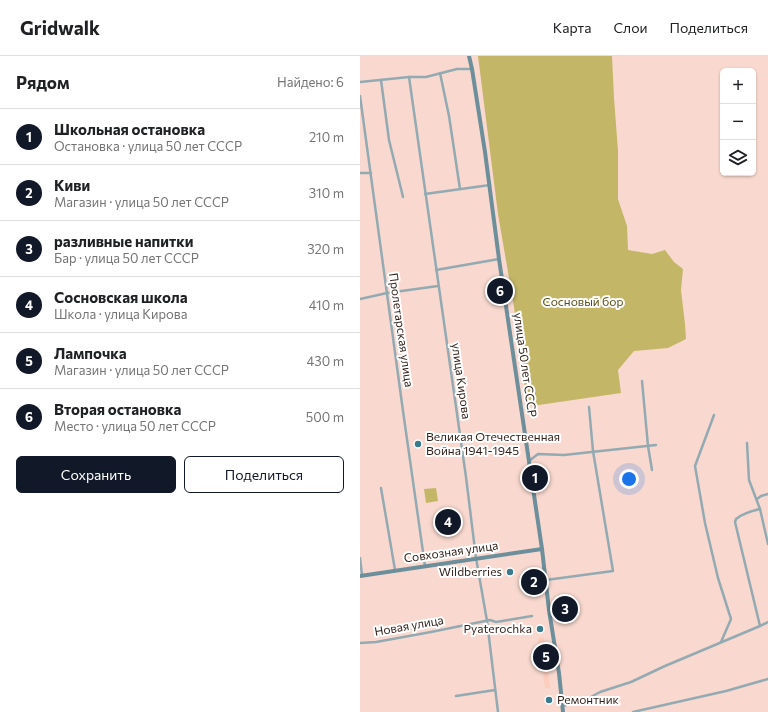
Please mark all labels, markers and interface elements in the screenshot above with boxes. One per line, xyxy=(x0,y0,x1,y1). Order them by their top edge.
text: Gridwalk xyxy=(20,16,100,39)
text: Карта xyxy=(553,19,591,36)
text: Слои xyxy=(613,19,648,36)
text: Поделиться xyxy=(670,19,748,36)
map controls xyxy=(720,68,756,176)
button: + xyxy=(720,68,756,104)
text: Рядом xyxy=(16,72,70,93)
text: Найдено: 6 xyxy=(277,74,344,90)
button: − xyxy=(720,104,756,140)
text: Школьная остановка xyxy=(54,120,205,138)
text: 1 xyxy=(26,129,32,145)
text: 210 m xyxy=(309,129,344,145)
text: Остановка · улица 50 лет СССР xyxy=(54,138,242,154)
button: layers xyxy=(720,140,756,176)
text: Киви xyxy=(54,176,90,194)
text: 2 xyxy=(25,185,33,201)
text: 310 m xyxy=(309,185,344,201)
text: Магазин · улица 50 лет СССР xyxy=(54,194,229,210)
text: разливные напитки xyxy=(54,232,194,250)
text: 3 xyxy=(25,241,33,257)
text: 320 m xyxy=(307,241,344,257)
text: Бар · улица 50 лет СССР xyxy=(54,250,199,266)
street label: Пролетарская улица xyxy=(387,272,417,388)
pin: 6 xyxy=(487,276,513,306)
text: Сосновская школа xyxy=(54,288,188,306)
park label: Сосновый бор xyxy=(542,294,624,308)
text: 4 xyxy=(25,297,33,313)
text: 410 m xyxy=(309,297,344,313)
text: Школа · улица Кирова xyxy=(54,306,187,322)
street label: улица 50 лет СССР xyxy=(512,312,540,419)
street label: улица Кирова xyxy=(450,342,474,420)
text: Лампочка xyxy=(54,344,127,362)
text: 5 xyxy=(25,353,33,369)
text: 430 m xyxy=(306,353,344,369)
text: Магазин · улица 50 лет СССР xyxy=(54,362,229,378)
text: Вторая остановка xyxy=(54,400,181,418)
text: 6 xyxy=(25,409,33,425)
text: 500 m xyxy=(306,409,344,425)
text: Место · улица 50 лет СССР xyxy=(54,418,216,434)
place label: Великая Отечественная Война 1941-1945 xyxy=(426,429,560,457)
marker: Великая Отечественная Война 1941-1945 xyxy=(413,439,423,449)
button: Сохранить xyxy=(16,456,176,493)
button: Поделиться xyxy=(184,456,344,493)
pin: 1 xyxy=(522,463,548,493)
your location xyxy=(619,469,639,489)
pin: 4 xyxy=(435,507,461,537)
street label: Совхозная улица xyxy=(403,537,499,565)
place label: Wildberries xyxy=(439,564,502,578)
marker: Wildberries xyxy=(505,567,515,577)
pin: 2 xyxy=(521,567,547,597)
pin: 3 xyxy=(552,594,578,624)
street label: Новая улица xyxy=(373,612,445,638)
place label: Pyaterochka xyxy=(464,621,532,635)
marker: Pyaterochka xyxy=(535,624,545,634)
pin: 5 xyxy=(533,642,559,672)
place label: Ремонтник xyxy=(557,692,620,706)
marker: Ремонтник xyxy=(544,695,554,705)

